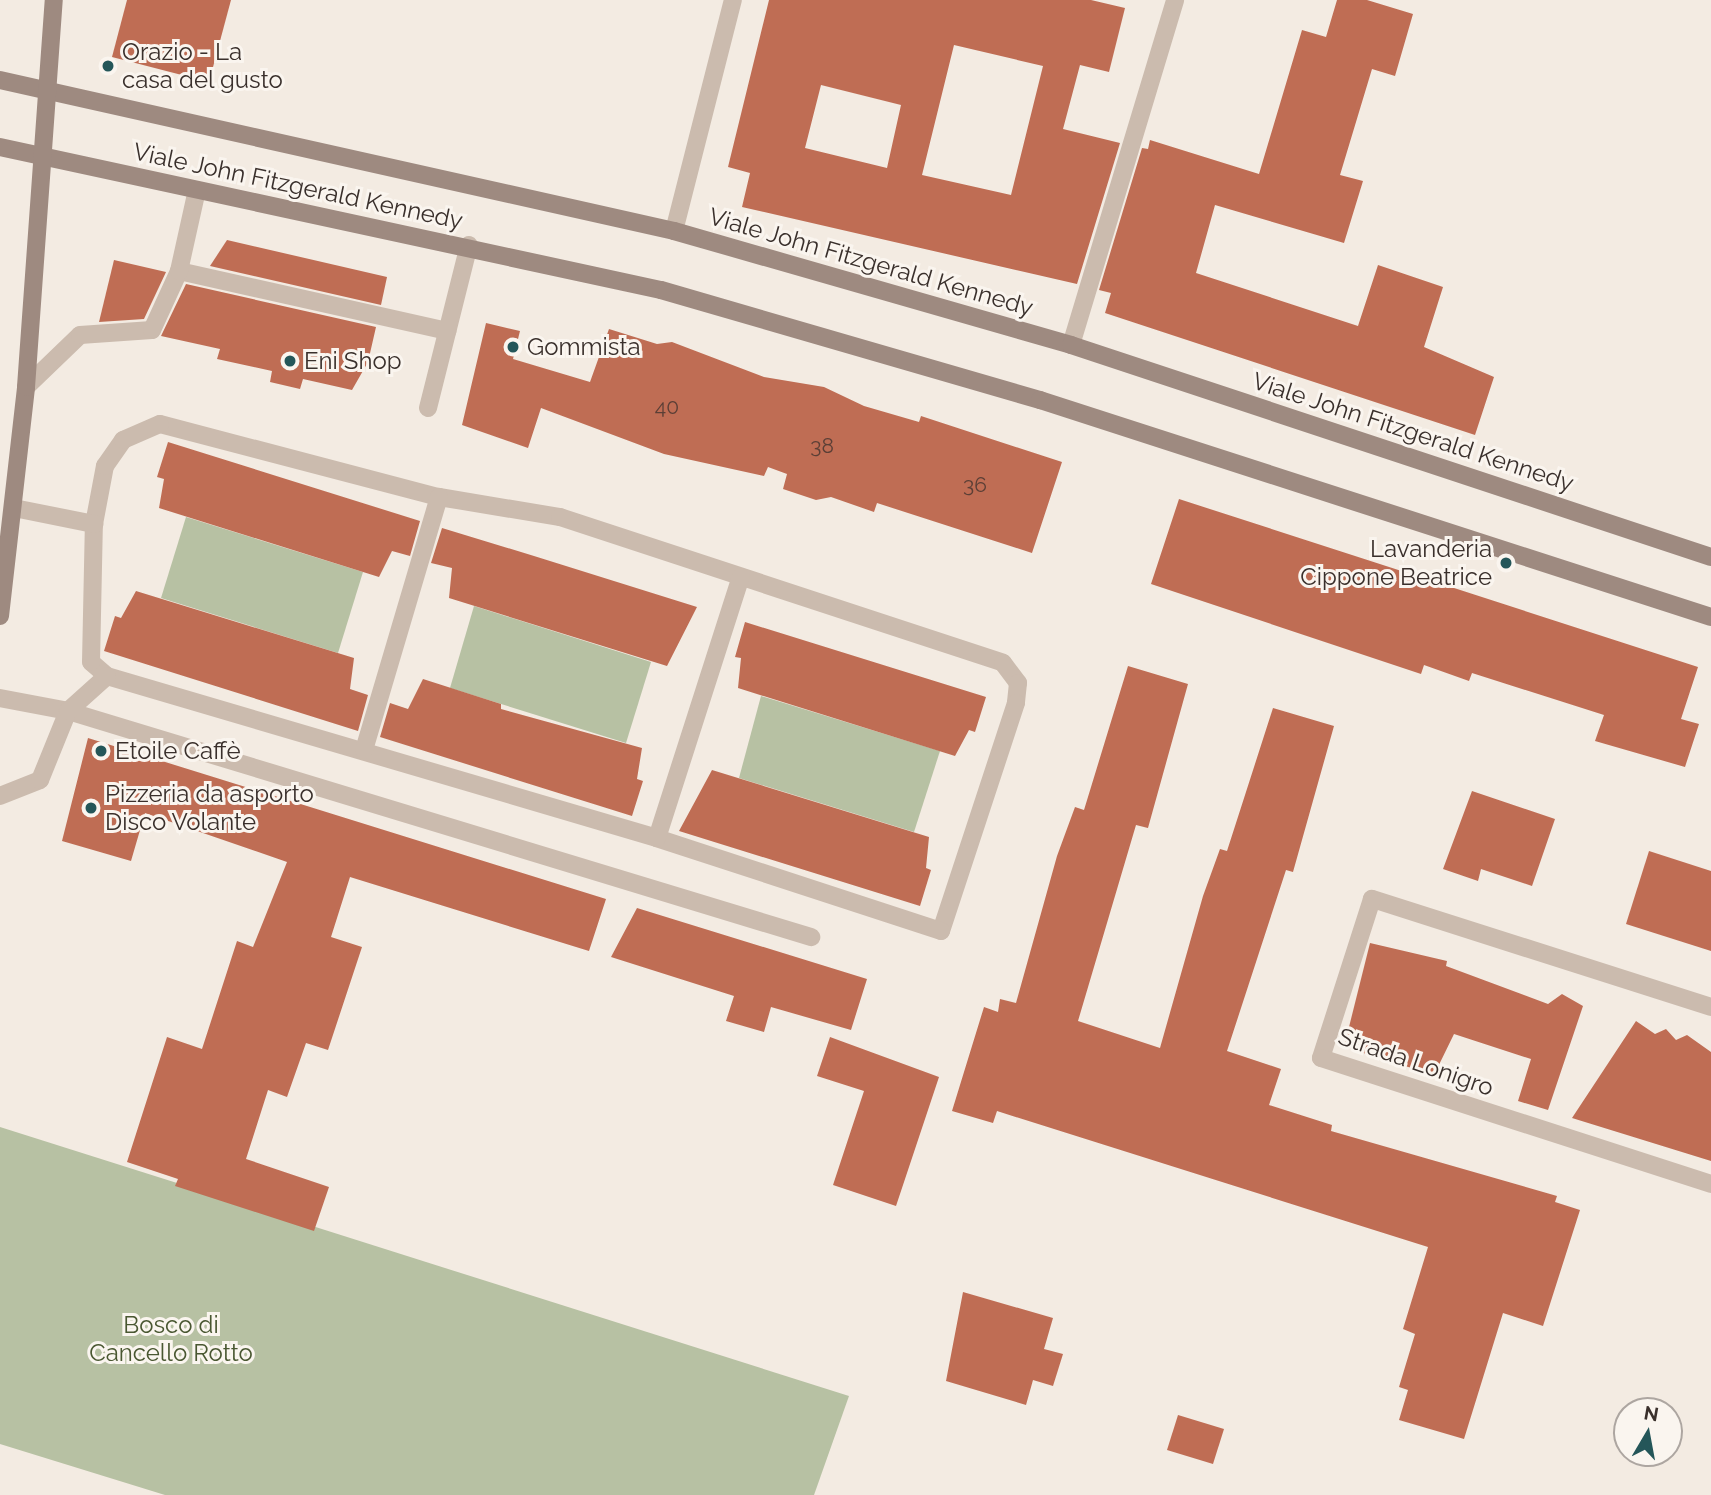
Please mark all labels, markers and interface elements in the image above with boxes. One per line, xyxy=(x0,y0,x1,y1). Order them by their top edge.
place label: Orazio - La casa del gusto xyxy=(122,38,284,94)
marker: Orazio - La casa del gusto xyxy=(100,58,116,74)
street label: Viale John Fitzgerald Kennedy xyxy=(130,137,466,235)
street label: Viale John Fitzgerald Kennedy xyxy=(705,202,1037,322)
place label: Gommista xyxy=(527,333,641,361)
marker: Gommista xyxy=(505,339,521,355)
place label: Eni Shop xyxy=(304,347,401,375)
marker: Eni Shop xyxy=(282,353,298,369)
street label: Viale John Fitzgerald Kennedy xyxy=(1248,366,1578,498)
house number: 40 xyxy=(655,394,679,420)
house number: 38 xyxy=(810,433,834,459)
house number: 36 xyxy=(963,472,987,498)
place label: Lavanderia Cippone Beatrice xyxy=(1300,535,1492,591)
marker: Lavanderia Cippone Beatrice xyxy=(1498,555,1514,571)
place label: Etoile Caffè xyxy=(115,737,241,765)
marker: Etoile Caffè xyxy=(93,743,109,759)
place label: Pizzeria da asporto Disco Volante xyxy=(105,780,314,836)
marker: Pizzeria da asporto Disco Volante xyxy=(83,800,99,816)
street label: Strada Lonigro xyxy=(1335,1022,1497,1102)
park label: Bosco di Cancello Rotto xyxy=(89,1311,253,1367)
north arrow xyxy=(1613,1397,1683,1467)
text: N xyxy=(1642,1401,1660,1425)

